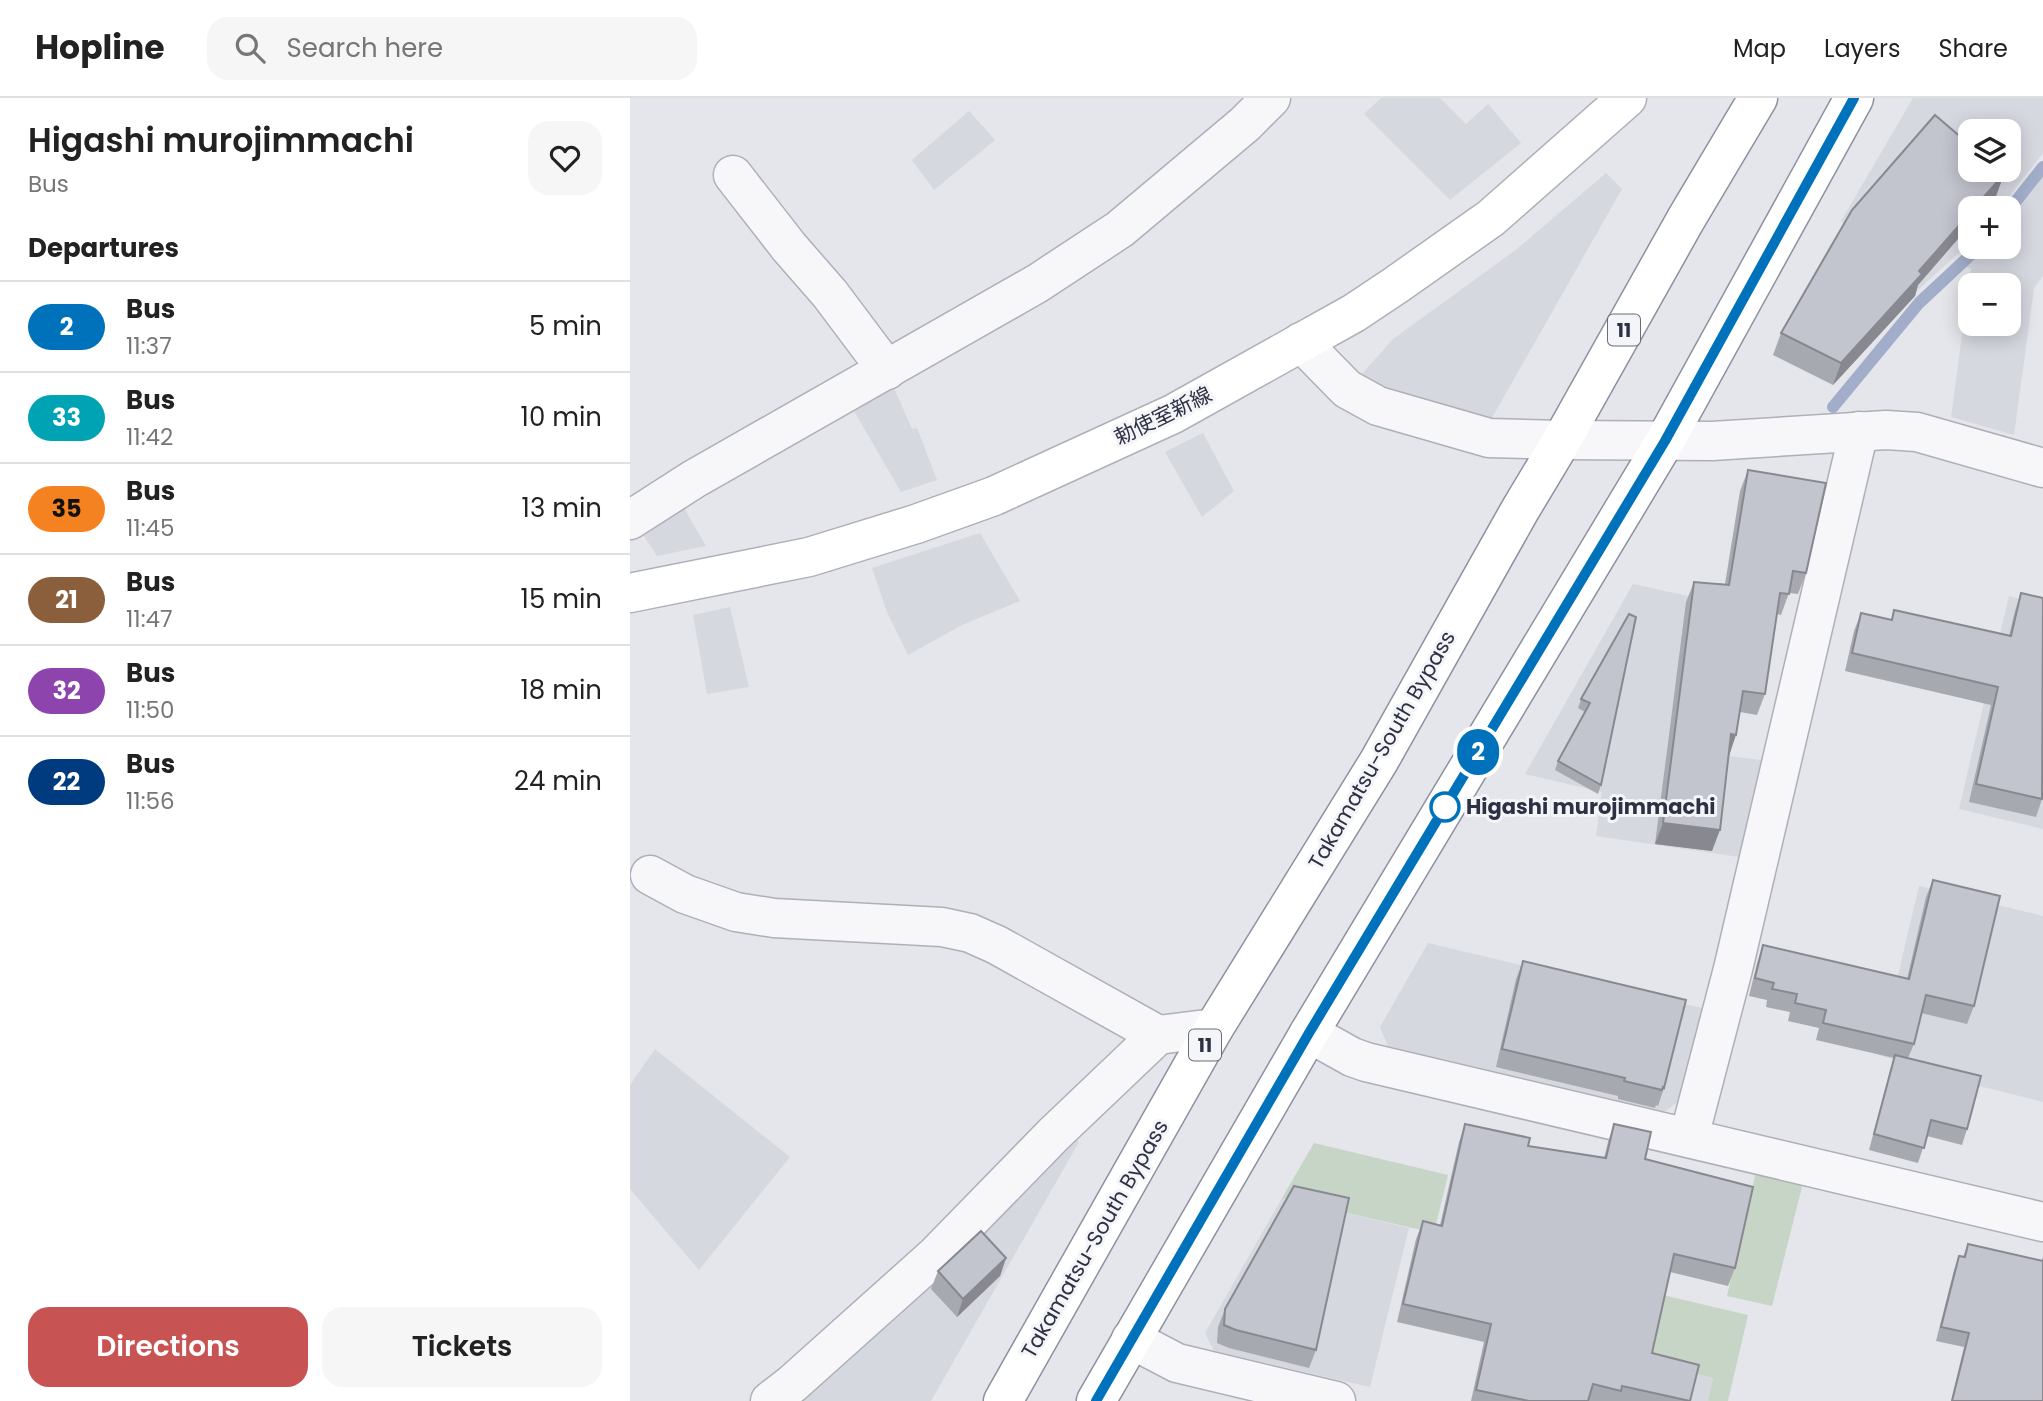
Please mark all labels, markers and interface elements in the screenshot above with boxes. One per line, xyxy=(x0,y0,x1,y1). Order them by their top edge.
search box xyxy=(207,17,697,80)
text: Hopline xyxy=(35,24,165,71)
icon: search xyxy=(231,29,269,67)
text: Search here xyxy=(287,30,443,66)
text: Map xyxy=(1733,32,1786,65)
text: Layers xyxy=(1824,32,1900,65)
text: Share xyxy=(1938,32,2008,65)
text: Higashi murojimmachi xyxy=(28,117,414,164)
map controls xyxy=(1958,119,2021,336)
button: layers xyxy=(1958,119,2021,182)
button: heart xyxy=(528,121,602,195)
text: Bus xyxy=(28,168,69,200)
button: + xyxy=(1958,196,2021,259)
text: Departures xyxy=(28,230,179,266)
button: − xyxy=(1958,273,2021,336)
text: Bus xyxy=(126,291,175,327)
text: 5 min xyxy=(529,308,602,344)
text: 2 xyxy=(60,310,73,343)
road number: 11 xyxy=(1608,314,1640,346)
text: 11:37 xyxy=(126,330,172,362)
street label: 勅使室新線 xyxy=(1109,380,1216,452)
text: Bus xyxy=(126,382,175,418)
text: 10 min xyxy=(521,399,602,435)
text: 33 xyxy=(52,401,81,434)
text: 11:42 xyxy=(126,421,173,453)
text: Bus xyxy=(126,473,175,509)
text: 13 min xyxy=(522,490,602,526)
text: 35 xyxy=(51,492,82,525)
text: 11:45 xyxy=(126,512,175,544)
text: Bus xyxy=(126,564,175,600)
text: 15 min xyxy=(521,581,602,617)
text: 21 xyxy=(55,583,78,616)
text: 11:47 xyxy=(126,603,173,635)
street label: Takamatsu-South Bypass xyxy=(1301,625,1462,874)
text: Bus xyxy=(126,655,175,691)
text: 18 min xyxy=(521,672,602,708)
text: 32 xyxy=(52,674,81,707)
text: 11:50 xyxy=(126,694,175,726)
line badge: 2 xyxy=(1455,729,1501,775)
text: 2 xyxy=(1471,735,1485,768)
text: Bus xyxy=(126,746,175,782)
text: 24 min xyxy=(514,763,602,799)
text: 22 xyxy=(53,765,80,798)
text: 11:56 xyxy=(126,785,175,817)
marker: Higashi murojimmachi xyxy=(1430,792,1460,822)
place label: Higashi murojimmachi xyxy=(1466,792,1716,821)
road number: 11 xyxy=(1189,1029,1221,1060)
street label: Takamatsu-South Bypass xyxy=(1014,1114,1175,1363)
button: Directions xyxy=(28,1307,308,1387)
button: Tickets xyxy=(322,1307,602,1387)

